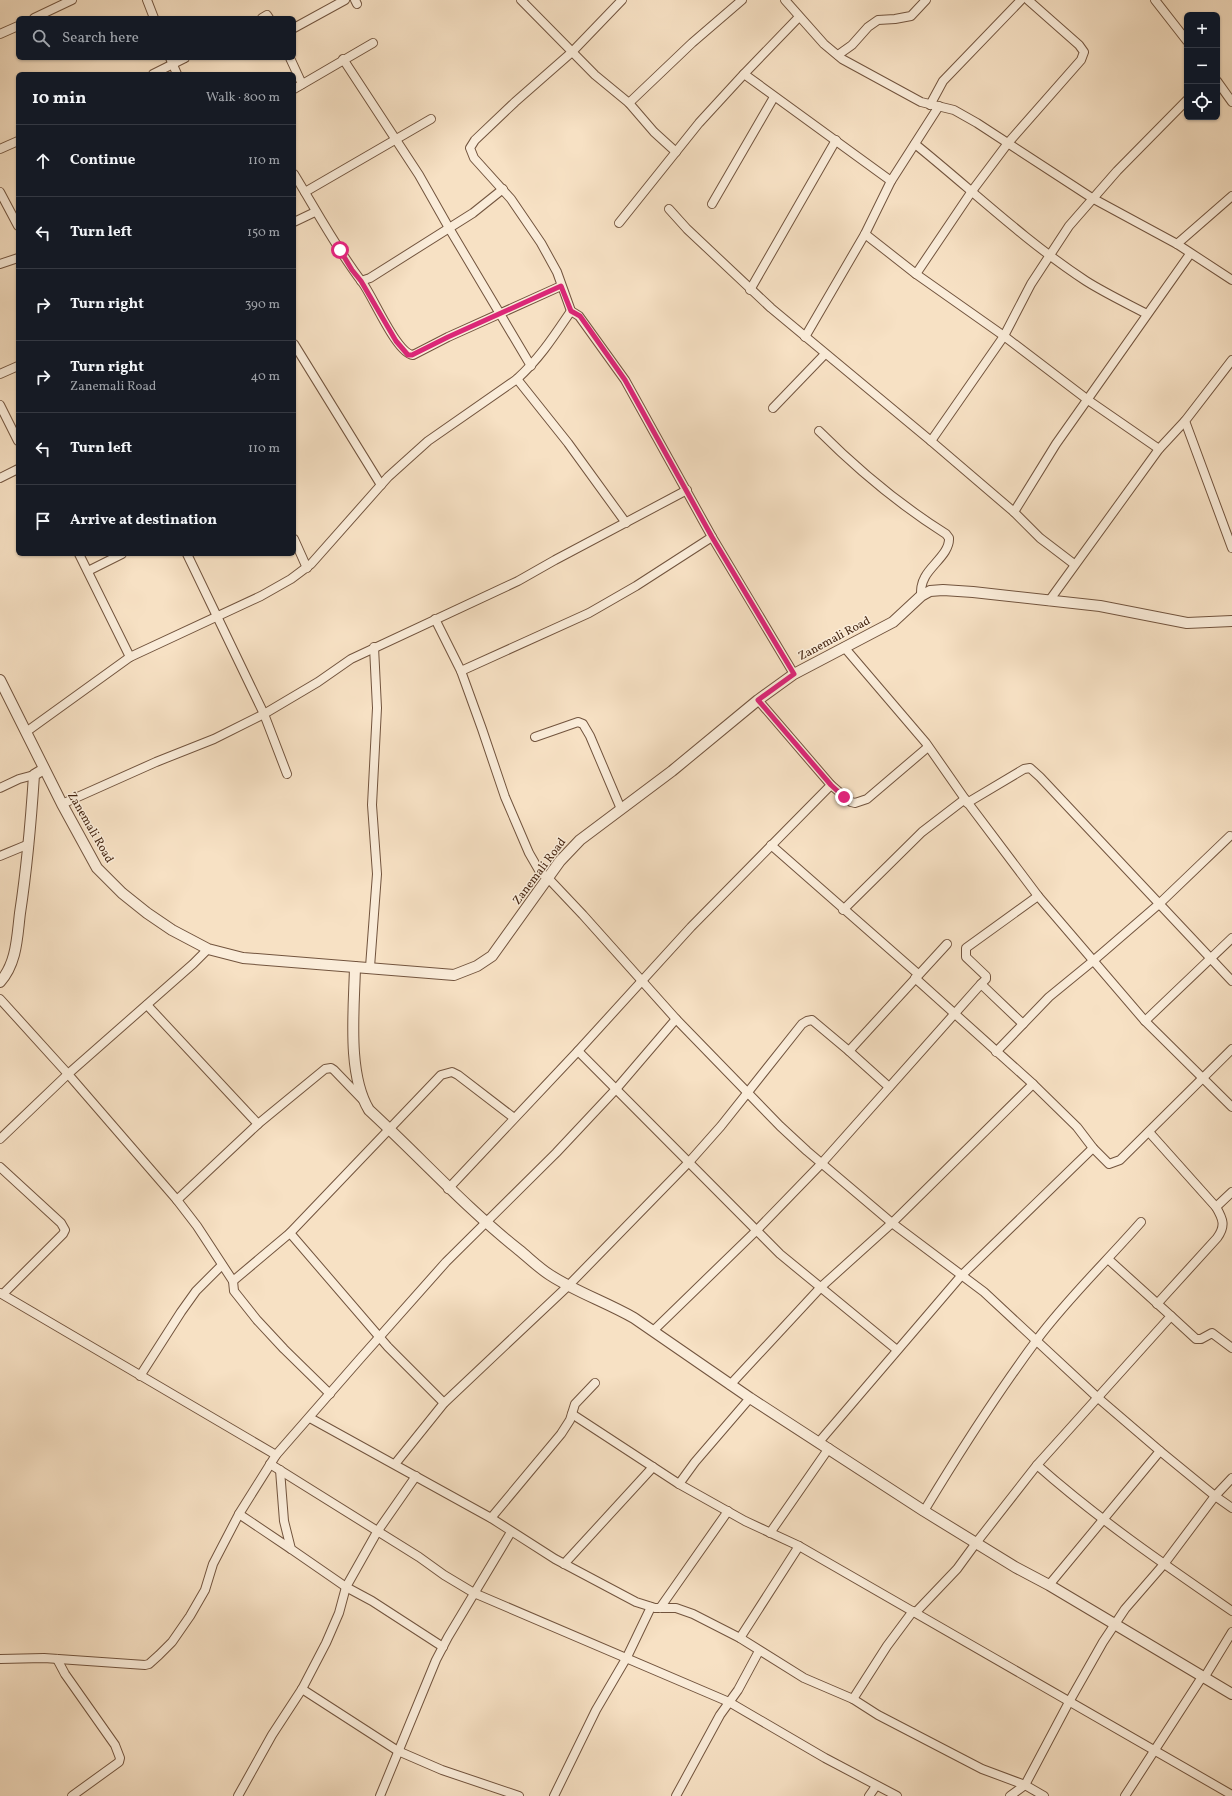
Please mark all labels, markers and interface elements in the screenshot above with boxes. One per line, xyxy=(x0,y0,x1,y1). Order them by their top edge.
map controls xyxy=(1184,12,1220,120)
button: + xyxy=(1184,12,1220,48)
search box xyxy=(16,16,296,60)
icon: search xyxy=(30,27,52,49)
text: Search here xyxy=(62,28,139,49)
button: − xyxy=(1184,48,1220,84)
button: locate xyxy=(1184,84,1220,120)
text: 10 min xyxy=(32,87,86,110)
text: Walk · 800 m xyxy=(206,89,280,107)
icon: ahead xyxy=(32,150,54,172)
text: Continue xyxy=(70,150,135,171)
text: 110 m xyxy=(248,152,280,170)
icon: left xyxy=(32,222,54,244)
text: Turn left xyxy=(70,222,132,243)
text: 150 m xyxy=(247,224,280,242)
route start xyxy=(331,241,349,259)
icon: right xyxy=(32,294,54,316)
text: Turn right xyxy=(70,294,144,315)
text: 390 m xyxy=(245,296,280,314)
text: Turn right xyxy=(70,357,144,378)
icon: right xyxy=(32,366,54,388)
text: 40 m xyxy=(251,368,280,386)
text: Zanemali Road xyxy=(70,378,156,396)
icon: left xyxy=(32,438,54,460)
text: Turn left xyxy=(70,438,132,459)
text: 110 m xyxy=(248,440,280,458)
icon: arrive xyxy=(32,510,54,532)
text: Arrive at destination xyxy=(70,510,217,531)
street label: Zanemali Road xyxy=(796,613,874,665)
route end xyxy=(835,788,853,806)
street label: Zanemali Road xyxy=(63,789,117,866)
street label: Zanemali Road xyxy=(509,835,570,908)

